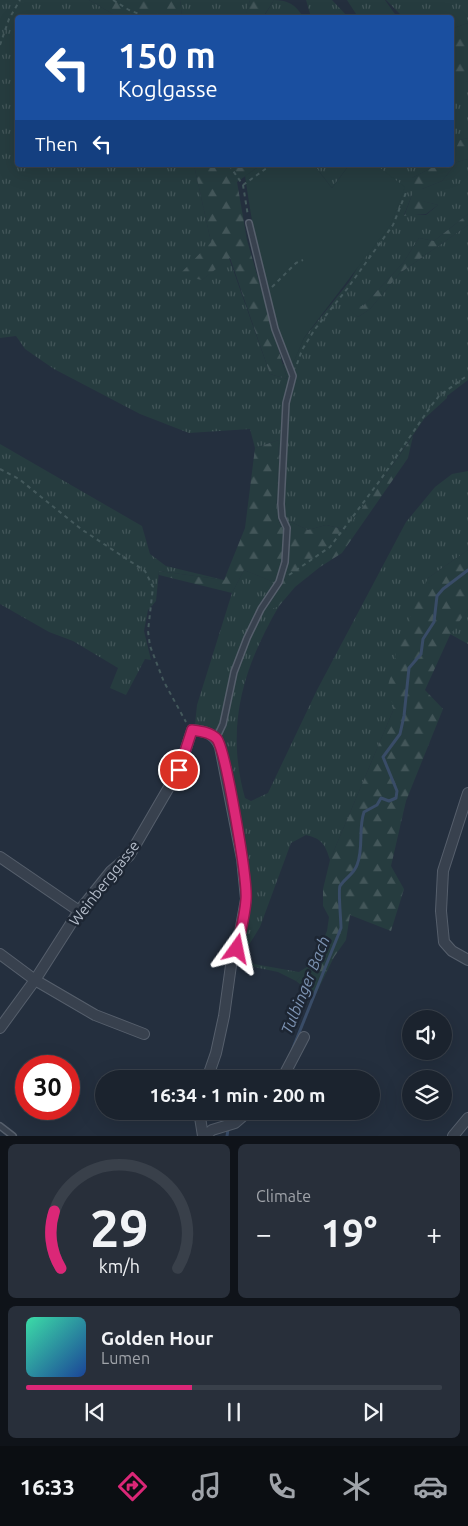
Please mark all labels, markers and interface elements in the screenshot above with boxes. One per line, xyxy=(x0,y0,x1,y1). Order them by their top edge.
icon: left xyxy=(35,35,100,100)
text: 150 m xyxy=(118,35,216,75)
text: Koglgasse xyxy=(118,76,218,101)
icon: left xyxy=(88,130,116,158)
text: Then xyxy=(35,133,78,155)
pin xyxy=(158,749,200,791)
icon: arrive xyxy=(165,756,193,784)
street label: Weinberggasse xyxy=(66,837,142,929)
position arrow xyxy=(210,922,262,974)
water label: Tulbinger Bach xyxy=(277,933,333,1037)
map controls xyxy=(402,1010,452,1120)
button: sound xyxy=(402,1010,452,1060)
speed limit sign: 30 xyxy=(15,1055,80,1120)
button: layers xyxy=(402,1070,452,1120)
text: 16:34 · 1 min · 200 m xyxy=(150,1084,325,1106)
text: Climate xyxy=(256,1187,311,1205)
text: 29 xyxy=(90,1199,148,1257)
text: 19° xyxy=(321,1212,377,1254)
text: − xyxy=(256,1218,272,1249)
text: + xyxy=(426,1218,442,1249)
text: km/h xyxy=(98,1256,140,1276)
text: Golden Hour xyxy=(101,1327,213,1349)
text: Lumen xyxy=(101,1349,150,1367)
icon: previous xyxy=(81,1398,109,1426)
icon: pause xyxy=(220,1398,248,1426)
icon: next xyxy=(359,1398,387,1426)
icon: directions xyxy=(115,1469,150,1504)
icon: music xyxy=(189,1469,224,1504)
icon: phone xyxy=(264,1469,299,1504)
icon: climate xyxy=(339,1469,374,1504)
icon: car xyxy=(413,1469,448,1504)
text: 16:33 xyxy=(20,1474,75,1499)

